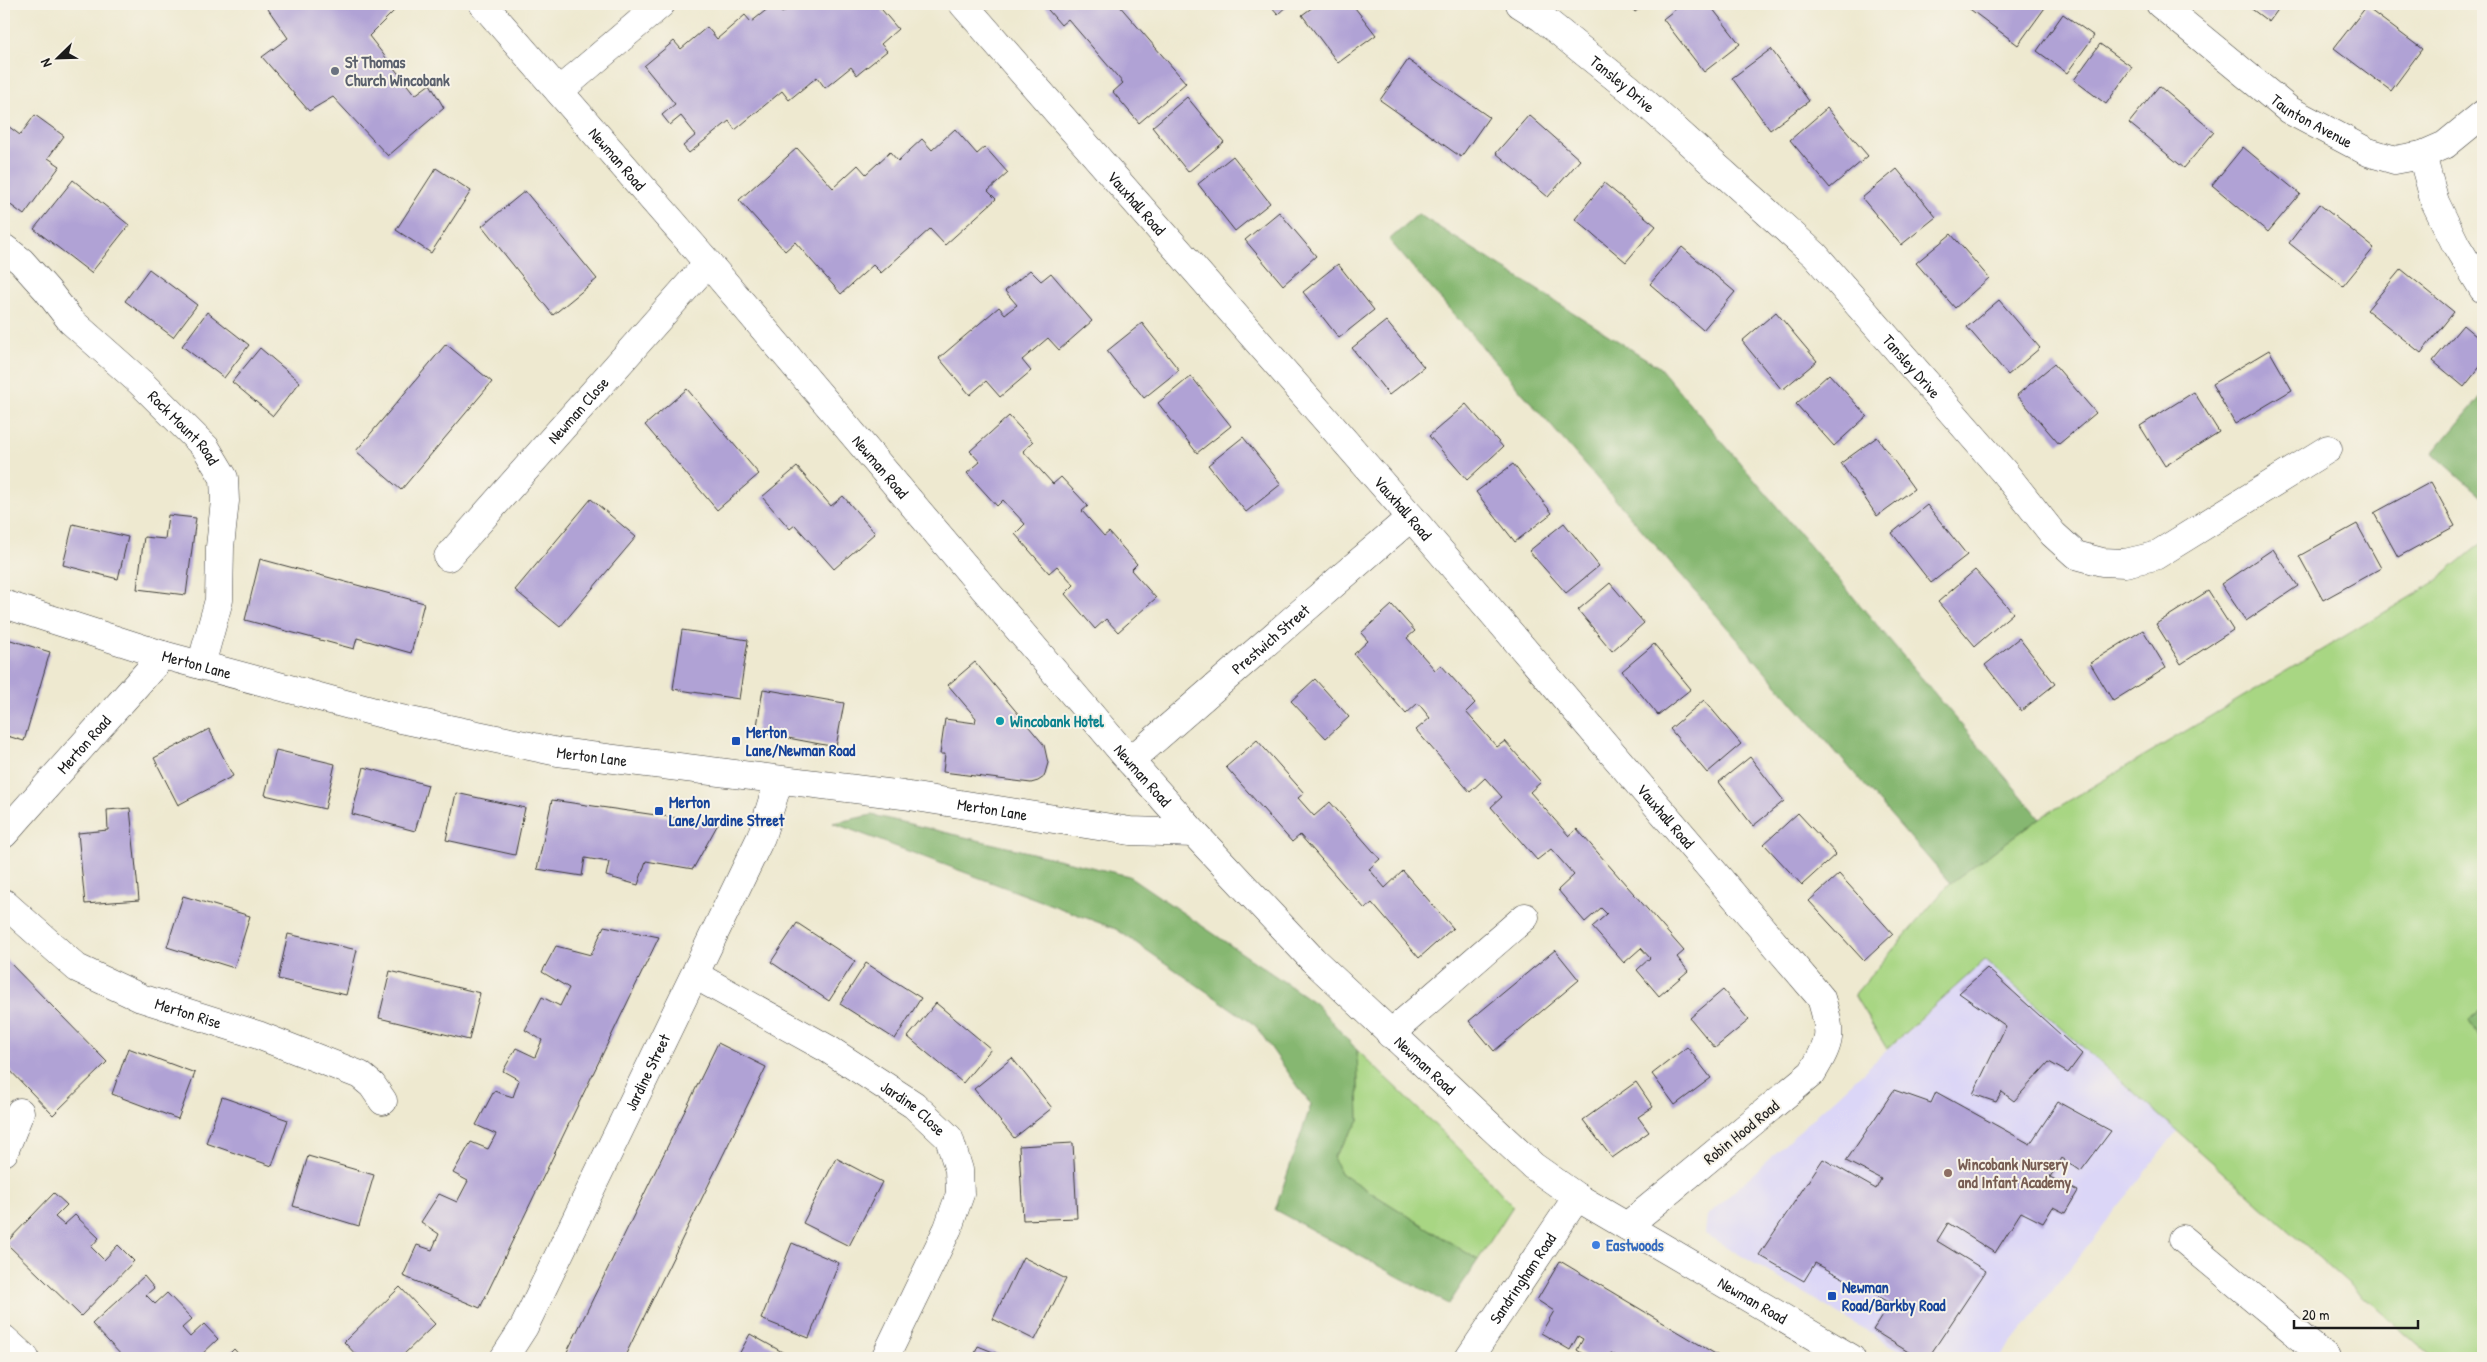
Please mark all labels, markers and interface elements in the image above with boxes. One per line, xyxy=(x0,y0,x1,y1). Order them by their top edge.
north arrow xyxy=(32,32,82,82)
street label: Tansley Drive xyxy=(1585,50,1660,118)
place label: St Thomas Church Wincobank xyxy=(345,51,450,91)
text: N xyxy=(35,56,56,70)
marker: St Thomas Church Wincobank xyxy=(329,65,341,77)
street label: Taunton Avenue xyxy=(2266,89,2357,153)
street label: Newman Road xyxy=(584,123,651,195)
street label: Vauxhall Road xyxy=(1102,166,1171,240)
street label: Tansley Drive xyxy=(1878,329,1946,403)
street label: Newman Close xyxy=(542,372,614,448)
street label: Rock Mount Road xyxy=(143,385,225,469)
street label: Newman Road xyxy=(847,430,914,503)
street label: Vauxhall Road xyxy=(1369,471,1437,545)
street label: Prestwich Street xyxy=(1227,599,1315,679)
street label: Merton Lane xyxy=(160,644,234,684)
street label: Merton Road xyxy=(52,710,116,778)
place label: Wincobank Hotel xyxy=(1010,710,1105,732)
marker: Wincobank Hotel xyxy=(994,715,1006,727)
place label: Merton Lane/Newman Road xyxy=(746,721,856,761)
marker: Merton Lane/Newman Road xyxy=(730,735,742,747)
street label: Newman Road xyxy=(1109,739,1176,811)
street label: Merton Lane xyxy=(555,741,629,772)
street label: Vauxhall Road xyxy=(1632,779,1700,853)
place label: Merton Lane/Jardine Street xyxy=(669,791,785,831)
street label: Merton Lane xyxy=(956,793,1030,826)
marker: Merton Lane/Jardine Street xyxy=(653,805,665,817)
street label: Merton Rise xyxy=(152,992,225,1034)
street label: Jardine Street xyxy=(619,1030,675,1114)
street label: Newman Road xyxy=(1390,1031,1461,1099)
street label: Jardine Close xyxy=(876,1075,951,1141)
street label: Robin Hood Road xyxy=(1699,1095,1783,1169)
place label: Wincobank Nursery and Infant Academy xyxy=(1958,1153,2072,1194)
marker: Wincobank Nursery and Infant Academy xyxy=(1942,1167,1954,1179)
street label: Sandringham Road xyxy=(1484,1229,1561,1328)
place label: Eastwoods xyxy=(1606,1234,1665,1256)
marker: Eastwoods xyxy=(1590,1239,1602,1251)
street label: Newman Road xyxy=(1714,1271,1791,1329)
place label: Newman Road/Barkby Road xyxy=(1842,1276,1946,1317)
marker: Newman Road/Barkby Road xyxy=(1826,1290,1838,1302)
scale bar xyxy=(2294,1297,2418,1329)
text: 20 m xyxy=(2302,1304,2329,1325)

